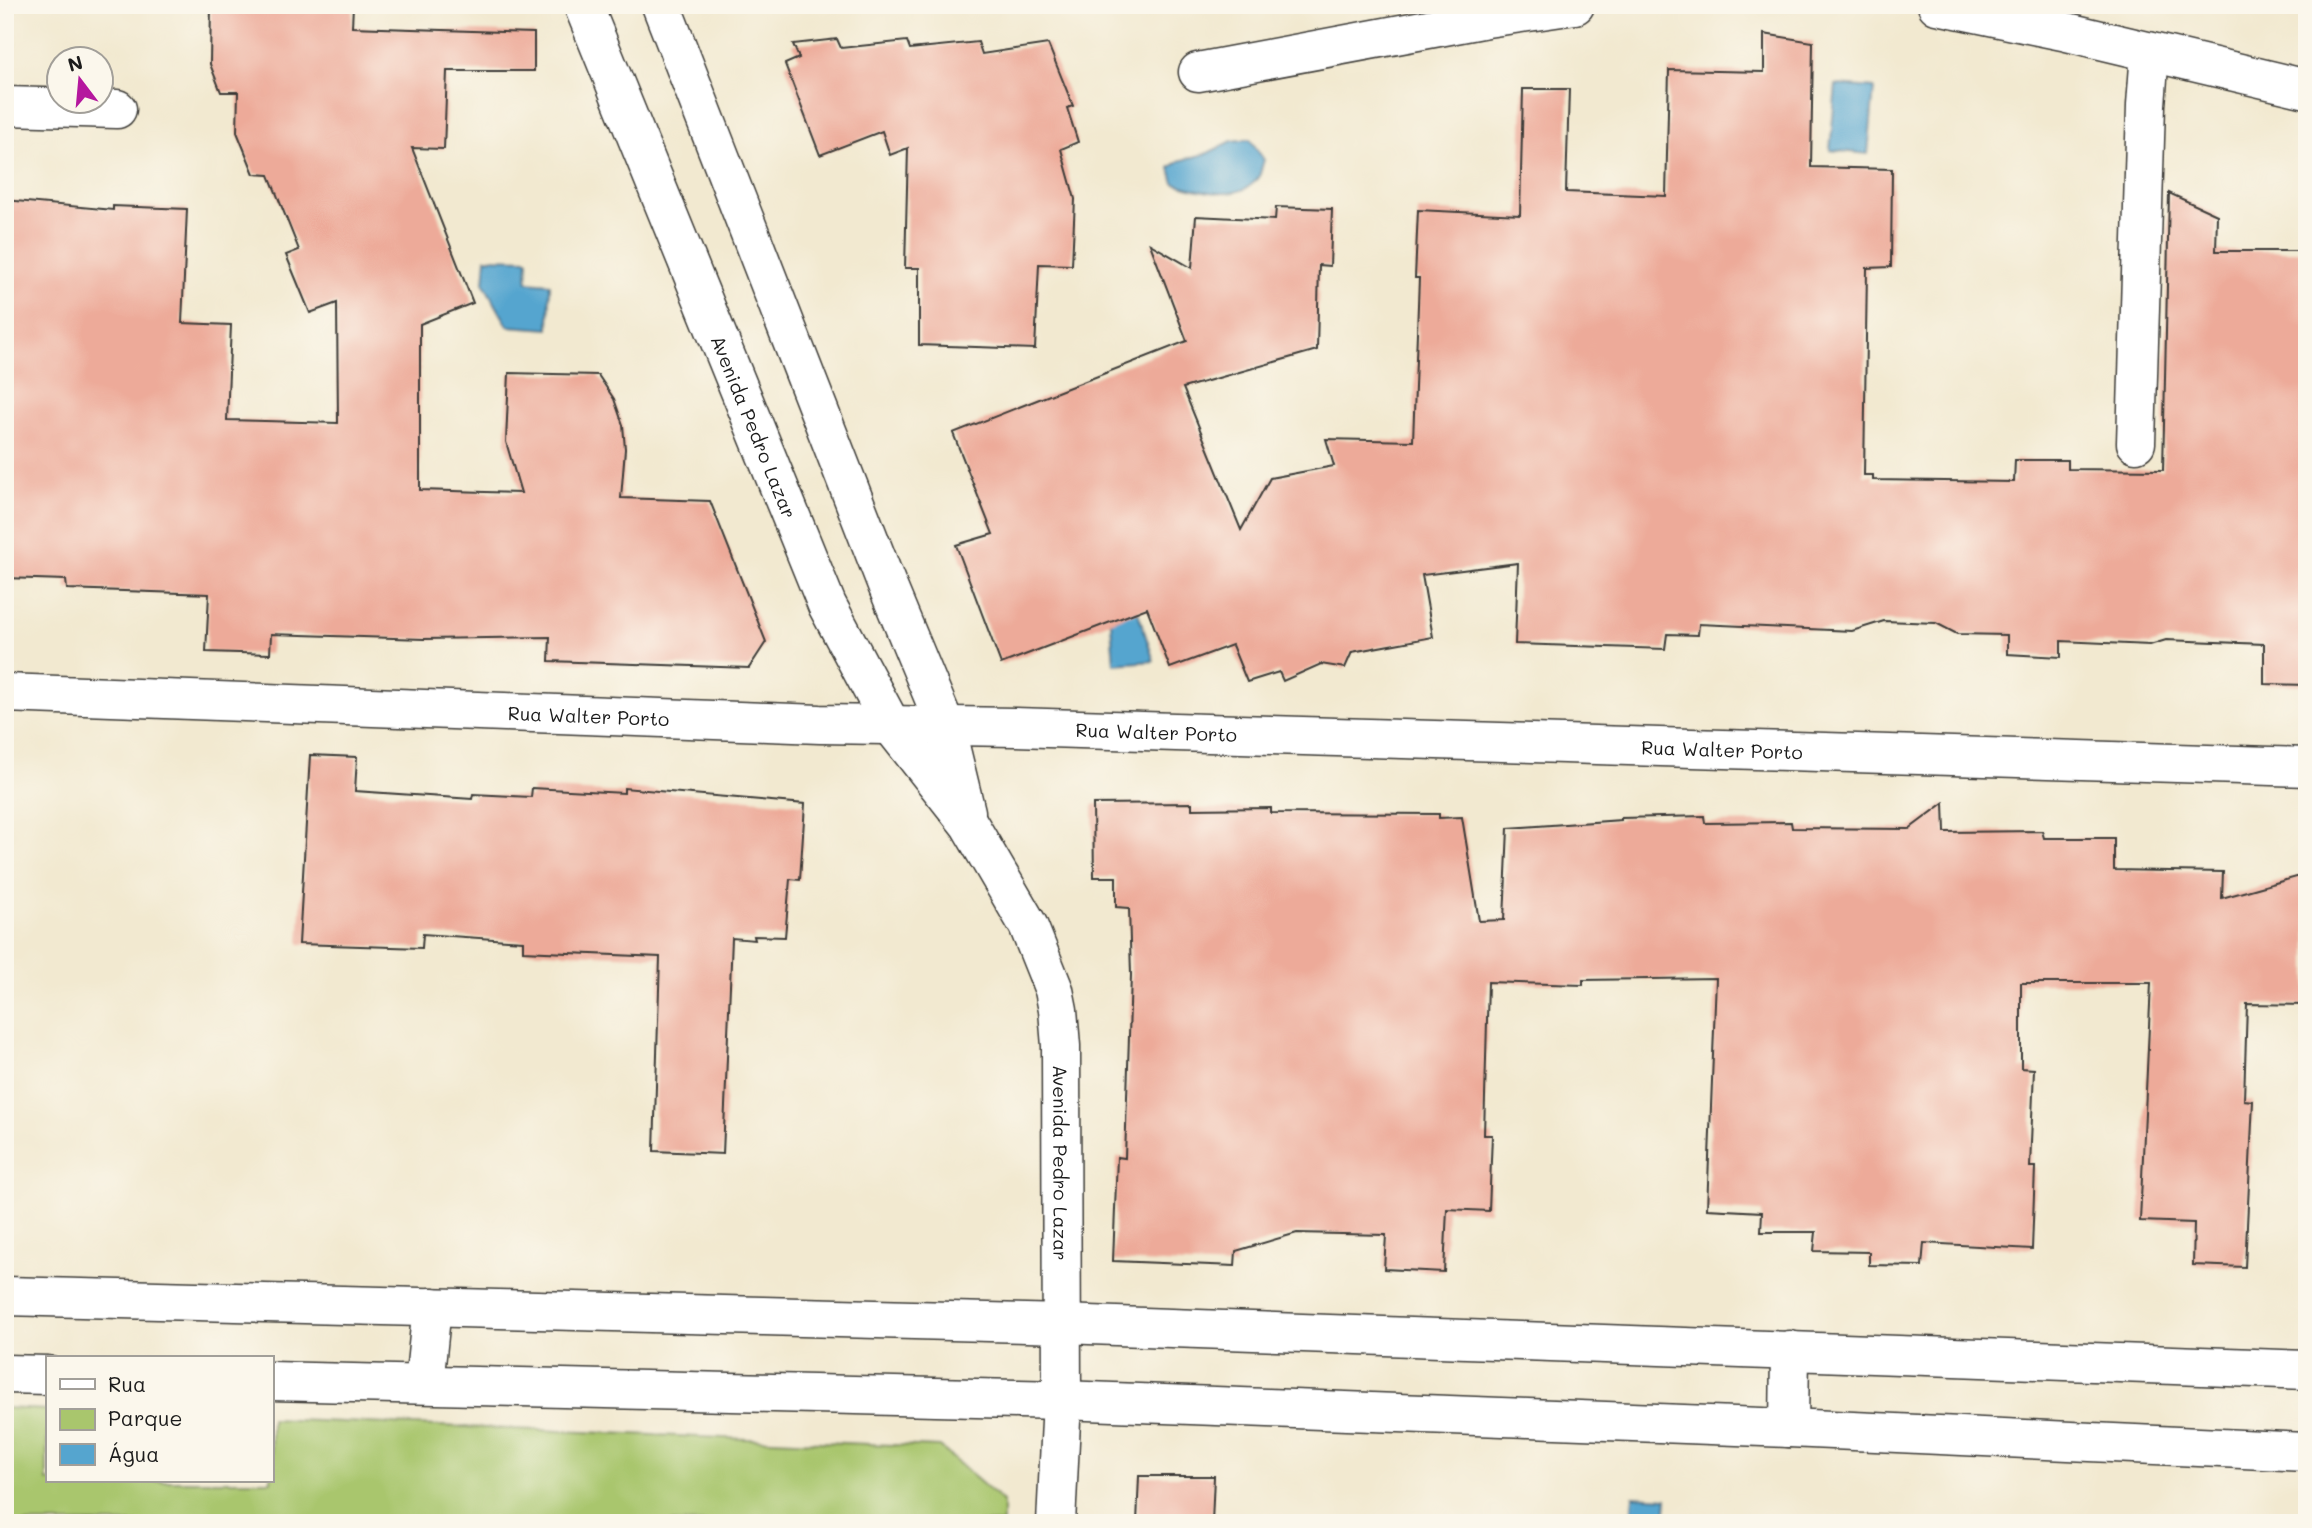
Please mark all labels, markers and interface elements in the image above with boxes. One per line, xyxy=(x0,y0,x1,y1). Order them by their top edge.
north arrow xyxy=(46,46,116,116)
text: N xyxy=(65,49,86,77)
street label: Avenida Pedro Lazar xyxy=(706,331,803,522)
street label: Rua Walter Porto xyxy=(507,700,670,731)
street label: Rua Walter Porto xyxy=(1075,716,1238,746)
street label: Rua Walter Porto xyxy=(1641,734,1803,764)
street label: Avenida Pedro Lazar xyxy=(1049,1065,1074,1261)
legend xyxy=(46,1356,273,1482)
text: Rua xyxy=(108,1370,146,1397)
text: Parque xyxy=(108,1404,182,1431)
text: Água xyxy=(108,1440,159,1467)

